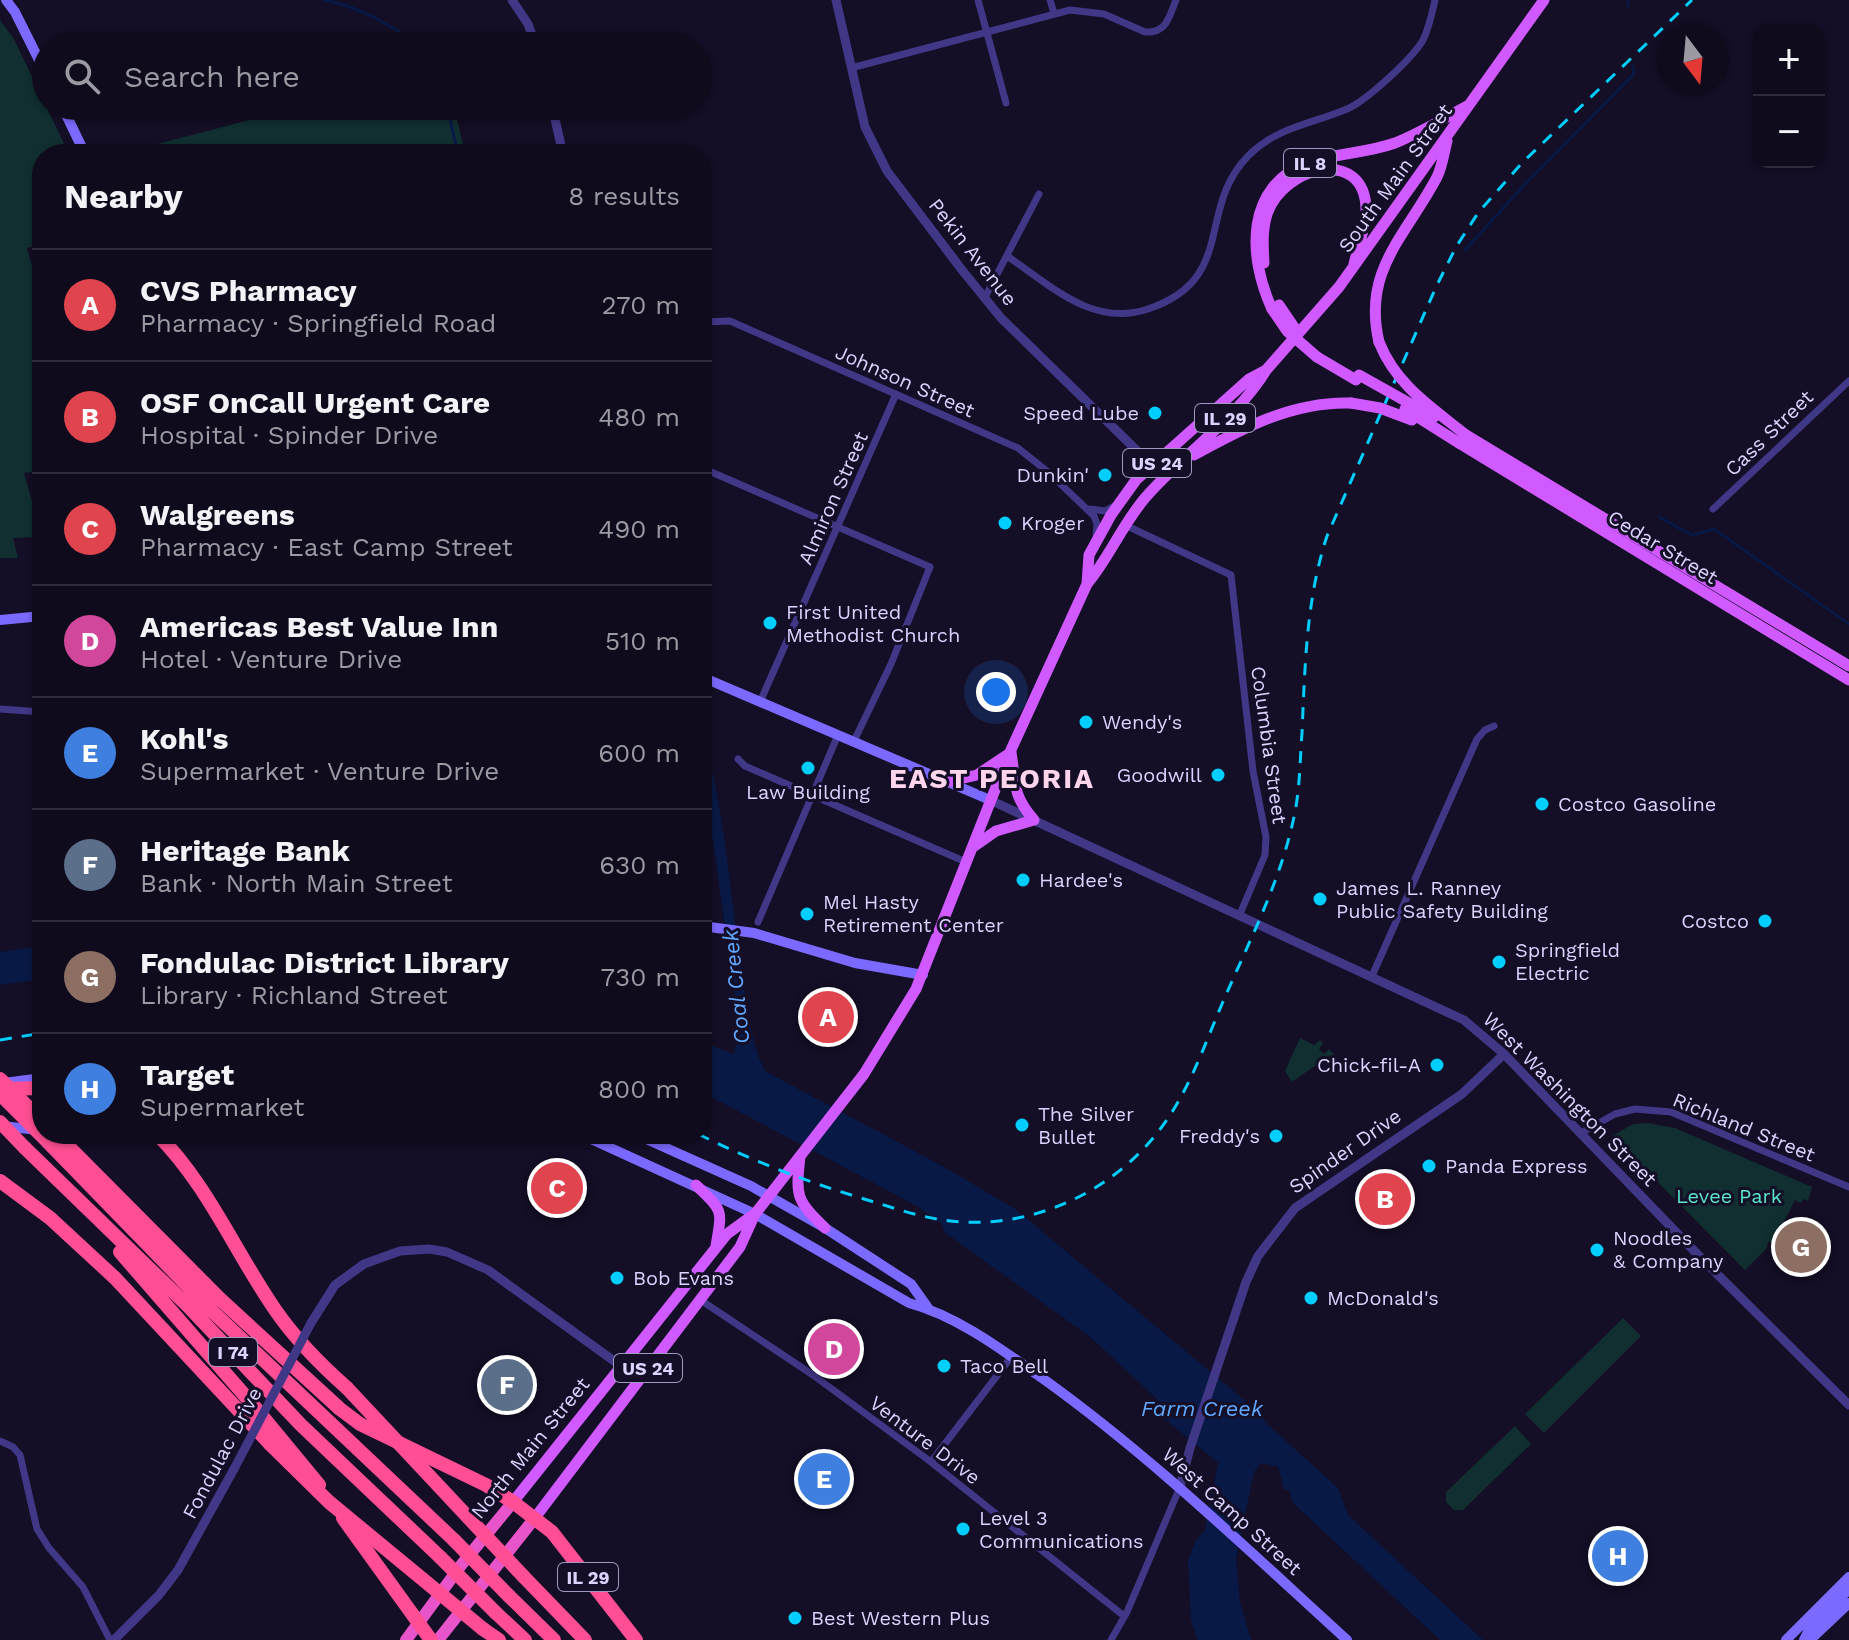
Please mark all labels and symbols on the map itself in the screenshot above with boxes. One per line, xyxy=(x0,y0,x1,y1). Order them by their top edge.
north arrow xyxy=(1657,24,1729,96)
street label: South Main Street xyxy=(1333,99,1457,257)
road number: IL 8 xyxy=(1284,149,1336,177)
street label: Pekin Avenue xyxy=(924,194,1022,310)
street label: Johnson Street xyxy=(832,340,979,423)
street label: Cass Street xyxy=(1720,385,1818,481)
place label: Speed Lube xyxy=(1023,401,1139,425)
marker: Speed Lube xyxy=(1146,404,1164,422)
road number: IL 29 xyxy=(1195,404,1255,432)
street label: Almiron Street xyxy=(793,427,873,568)
road number: US 24 xyxy=(1123,449,1191,477)
place label: Dunkin' xyxy=(1017,463,1089,487)
marker: Dunkin' xyxy=(1096,466,1114,484)
street label: Cedar Street xyxy=(1604,505,1723,589)
place label: Kroger xyxy=(1021,511,1084,535)
marker: Kroger xyxy=(996,514,1014,532)
place label: First United Methodist Church xyxy=(786,600,960,647)
marker: First United Methodist Church xyxy=(761,614,779,632)
street label: Columbia Street xyxy=(1246,665,1292,826)
your location xyxy=(976,672,1016,712)
place label: Wendy's xyxy=(1102,710,1182,734)
marker: Wendy's xyxy=(1077,713,1095,731)
marker: Law Building xyxy=(799,759,817,777)
district label: EAST PEORIA xyxy=(889,762,1095,795)
place label: Goodwill xyxy=(1117,763,1202,787)
marker: Goodwill xyxy=(1209,766,1227,784)
place label: Law Building xyxy=(746,780,870,804)
place label: Costco Gasoline xyxy=(1558,792,1716,816)
marker: Costco Gasoline xyxy=(1533,795,1551,813)
place label: Hardee's xyxy=(1039,868,1123,892)
marker: Hardee's xyxy=(1014,871,1032,889)
place label: James L. Ranney Public Safety Building xyxy=(1336,876,1548,923)
place label: Mel Hasty Retirement Center xyxy=(823,890,1004,937)
marker: James L. Ranney Public Safety Building xyxy=(1311,890,1329,908)
marker: Mel Hasty Retirement Center xyxy=(798,905,816,923)
place label: Costco xyxy=(1681,909,1749,933)
marker: Costco xyxy=(1756,912,1774,930)
water label: Coal Creek xyxy=(717,928,754,1045)
place label: Springfield Electric xyxy=(1515,938,1620,985)
marker: Springfield Electric xyxy=(1490,953,1508,971)
pin: A xyxy=(802,987,854,1047)
street label: West Washington Street xyxy=(1478,1007,1662,1191)
place label: Chick-fil-A xyxy=(1317,1053,1421,1077)
marker: Chick-fil-A xyxy=(1428,1056,1446,1074)
street label: Richland Street xyxy=(1669,1088,1819,1167)
place label: The Silver Bullet xyxy=(1038,1102,1134,1149)
street label: Spinder Drive xyxy=(1284,1104,1406,1198)
marker: The Silver Bullet xyxy=(1013,1116,1031,1134)
place label: Freddy's xyxy=(1179,1124,1260,1148)
marker: Freddy's xyxy=(1267,1127,1285,1145)
place label: Panda Express xyxy=(1445,1154,1588,1178)
marker: Panda Express xyxy=(1420,1157,1438,1175)
pin: C xyxy=(531,1158,583,1218)
pin: B xyxy=(1359,1169,1411,1229)
park label: Levee Park xyxy=(1676,1184,1782,1208)
pin: G xyxy=(1775,1217,1827,1277)
place label: Noodles & Company xyxy=(1613,1226,1724,1273)
marker: Noodles & Company xyxy=(1588,1241,1606,1259)
place label: Bob Evans xyxy=(633,1266,734,1290)
marker: Bob Evans xyxy=(608,1269,626,1287)
place label: McDonald's xyxy=(1327,1286,1439,1310)
marker: McDonald's xyxy=(1302,1289,1320,1307)
pin: D xyxy=(808,1319,860,1379)
road number: I 74 xyxy=(209,1338,257,1366)
road number: US 24 xyxy=(614,1354,682,1382)
place label: Taco Bell xyxy=(960,1354,1048,1378)
pin: F xyxy=(481,1355,533,1415)
marker: Taco Bell xyxy=(935,1357,953,1375)
street label: North Main Street xyxy=(466,1372,595,1523)
street label: Fondulac Drive xyxy=(177,1383,267,1523)
street label: Venture Drive xyxy=(865,1391,985,1489)
water label: Farm Creek xyxy=(1141,1396,1264,1421)
street label: West Camp Street xyxy=(1157,1442,1307,1580)
pin: E xyxy=(798,1449,850,1509)
place label: Level 3 Communications xyxy=(979,1506,1144,1553)
marker: Level 3 Communications xyxy=(954,1520,972,1538)
pin: H xyxy=(1592,1526,1644,1586)
road number: IL 29 xyxy=(558,1563,618,1591)
place label: Best Western Plus xyxy=(811,1606,990,1630)
marker: Best Western Plus xyxy=(786,1609,804,1627)

